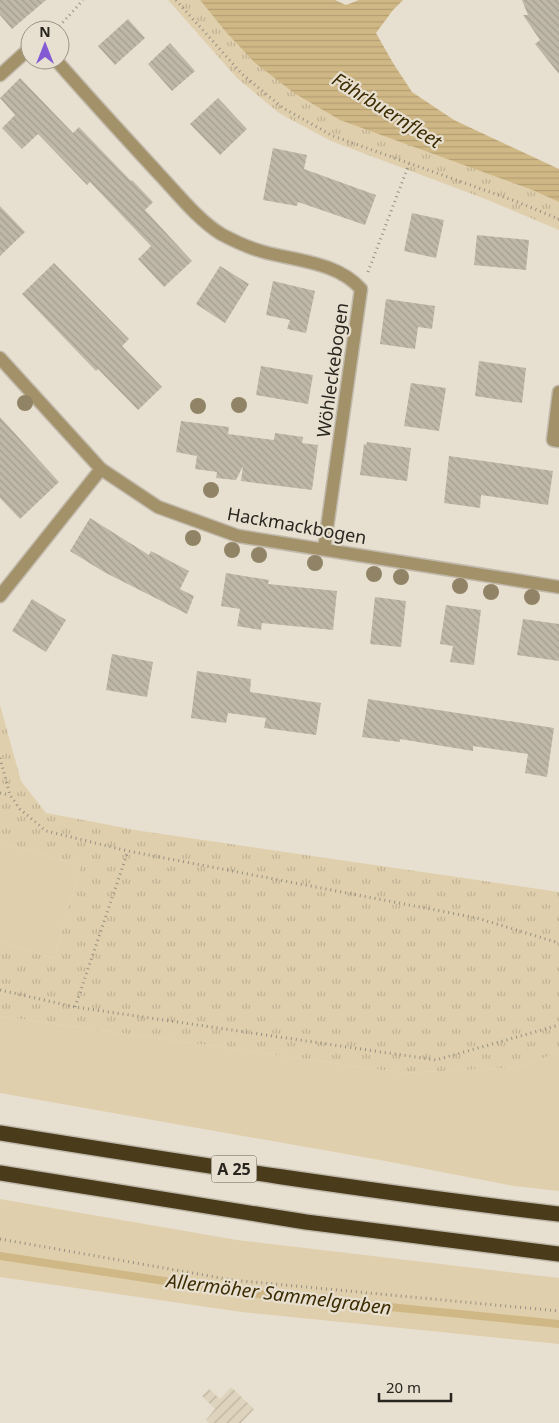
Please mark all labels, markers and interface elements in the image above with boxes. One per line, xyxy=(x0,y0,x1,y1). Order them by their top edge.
north arrow xyxy=(20,20,70,70)
text: N xyxy=(39,22,51,41)
water label: Fährbuernfleet xyxy=(327,66,447,154)
street label: Wöhleckebogen xyxy=(311,301,353,439)
street label: Hackmackbogen xyxy=(225,501,369,549)
road number: A 25 xyxy=(212,1156,256,1182)
water label: Allermöher Sammelgraben xyxy=(163,1267,393,1321)
scale bar xyxy=(379,1370,452,1402)
text: 20 m xyxy=(386,1377,421,1397)

